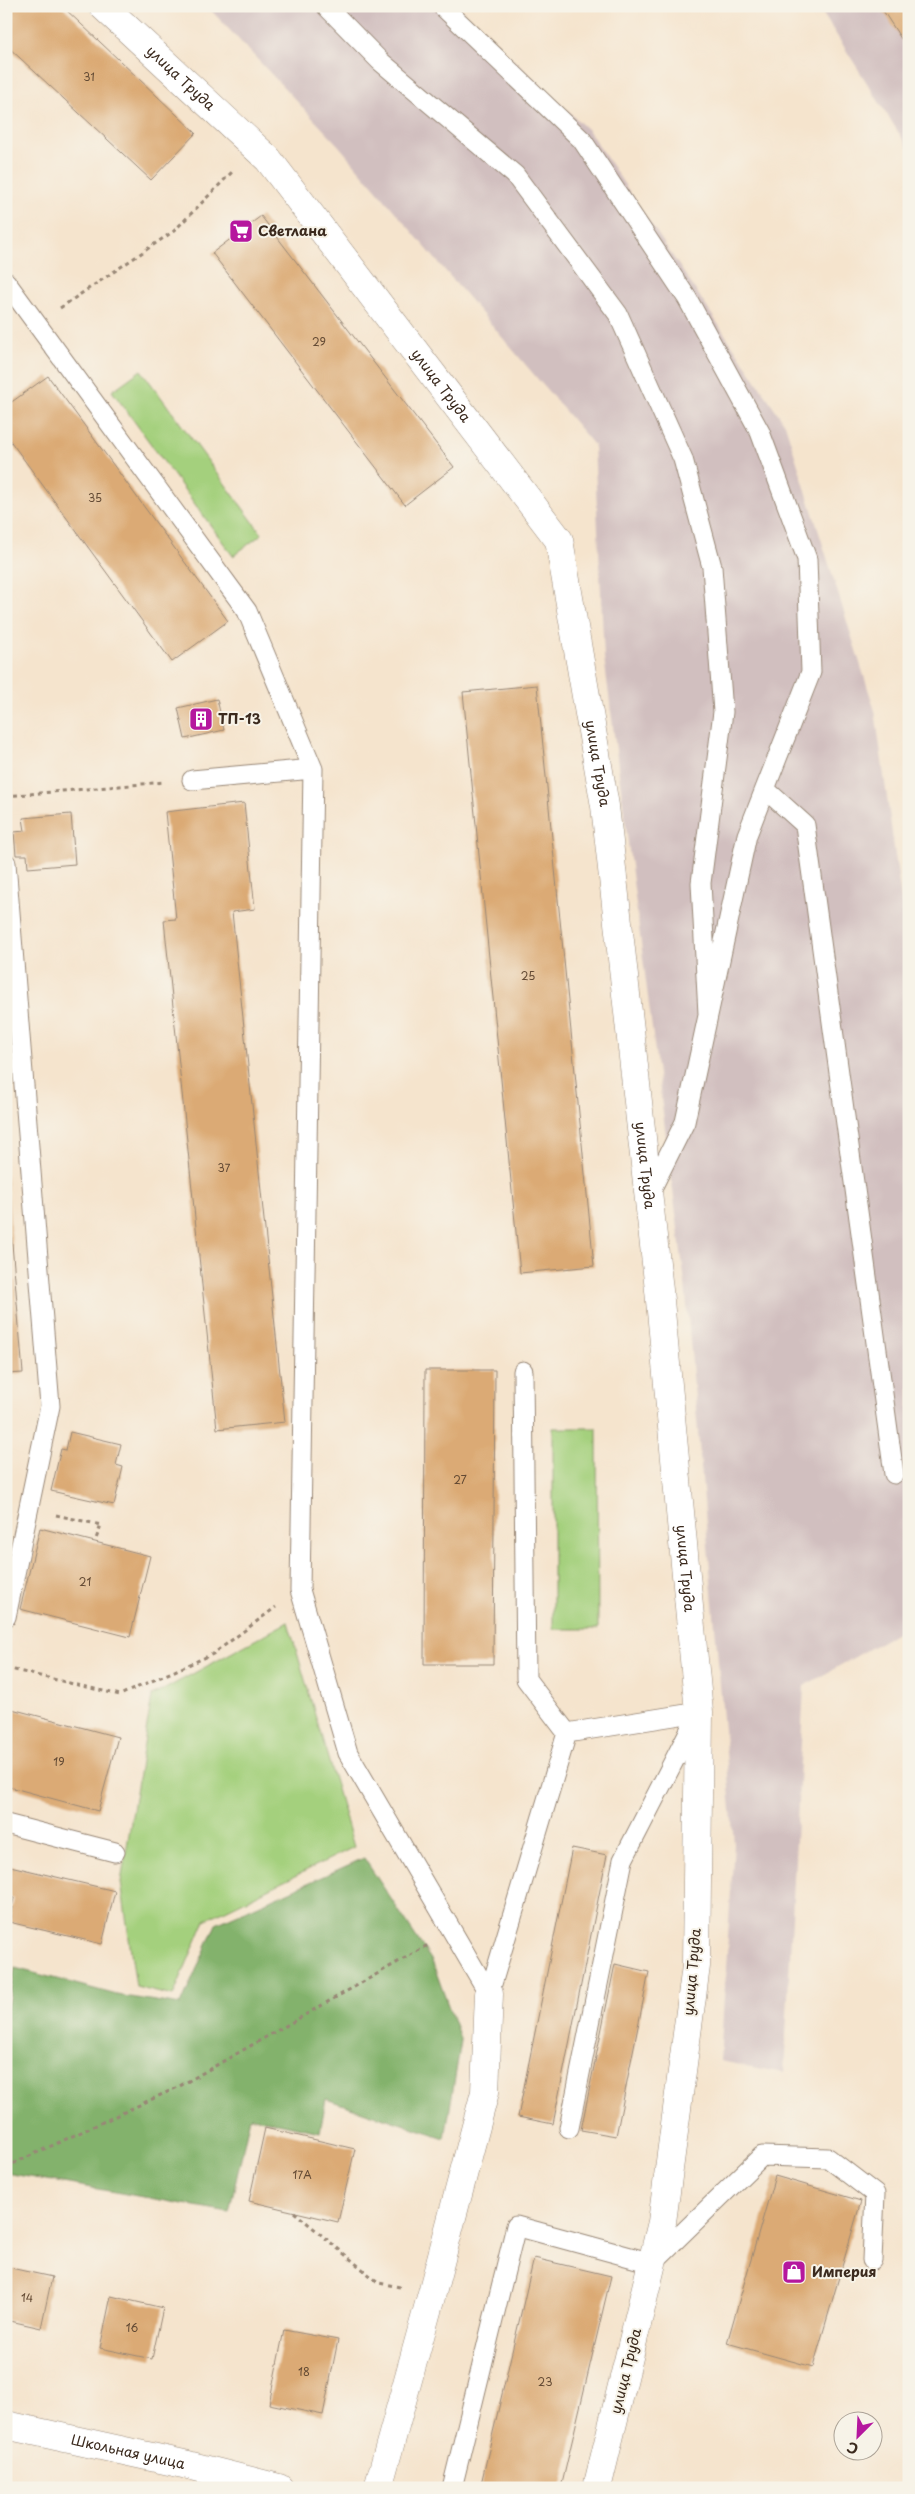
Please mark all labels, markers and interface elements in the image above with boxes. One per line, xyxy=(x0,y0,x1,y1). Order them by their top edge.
street label: улица Труда xyxy=(142,40,221,115)
house number: 31 xyxy=(83,68,95,85)
supermarket icon: Светлана xyxy=(228,218,254,244)
place label: Светлана xyxy=(258,220,327,241)
house number: 29 xyxy=(312,333,326,350)
street label: улица Труда xyxy=(406,344,476,427)
house number: 35 xyxy=(88,489,102,506)
building icon: ТП-13 xyxy=(188,706,214,732)
place label: ТП-13 xyxy=(218,708,261,729)
street label: улица Труда xyxy=(580,718,616,808)
house number: 25 xyxy=(521,967,535,984)
street label: улица Труда xyxy=(630,1121,661,1210)
house number: 37 xyxy=(218,1159,231,1176)
house number: 27 xyxy=(453,1471,467,1488)
street label: улица Труда xyxy=(671,1524,700,1613)
house number: 21 xyxy=(79,1573,91,1590)
house number: 19 xyxy=(53,1753,65,1770)
street label: улица Труда xyxy=(677,1927,706,2017)
house number: 17А xyxy=(292,2166,312,2183)
shop icon: Империя xyxy=(781,2259,807,2285)
place label: Империя xyxy=(812,2261,877,2282)
house number: 14 xyxy=(21,2289,33,2306)
house number: 16 xyxy=(126,2319,139,2336)
street label: улица Труда xyxy=(605,2326,646,2416)
house number: 18 xyxy=(298,2363,310,2380)
house number: 23 xyxy=(538,2373,552,2390)
north arrow xyxy=(832,2412,882,2462)
street label: Школьная улица xyxy=(69,2429,187,2474)
text: С xyxy=(843,2437,862,2460)

